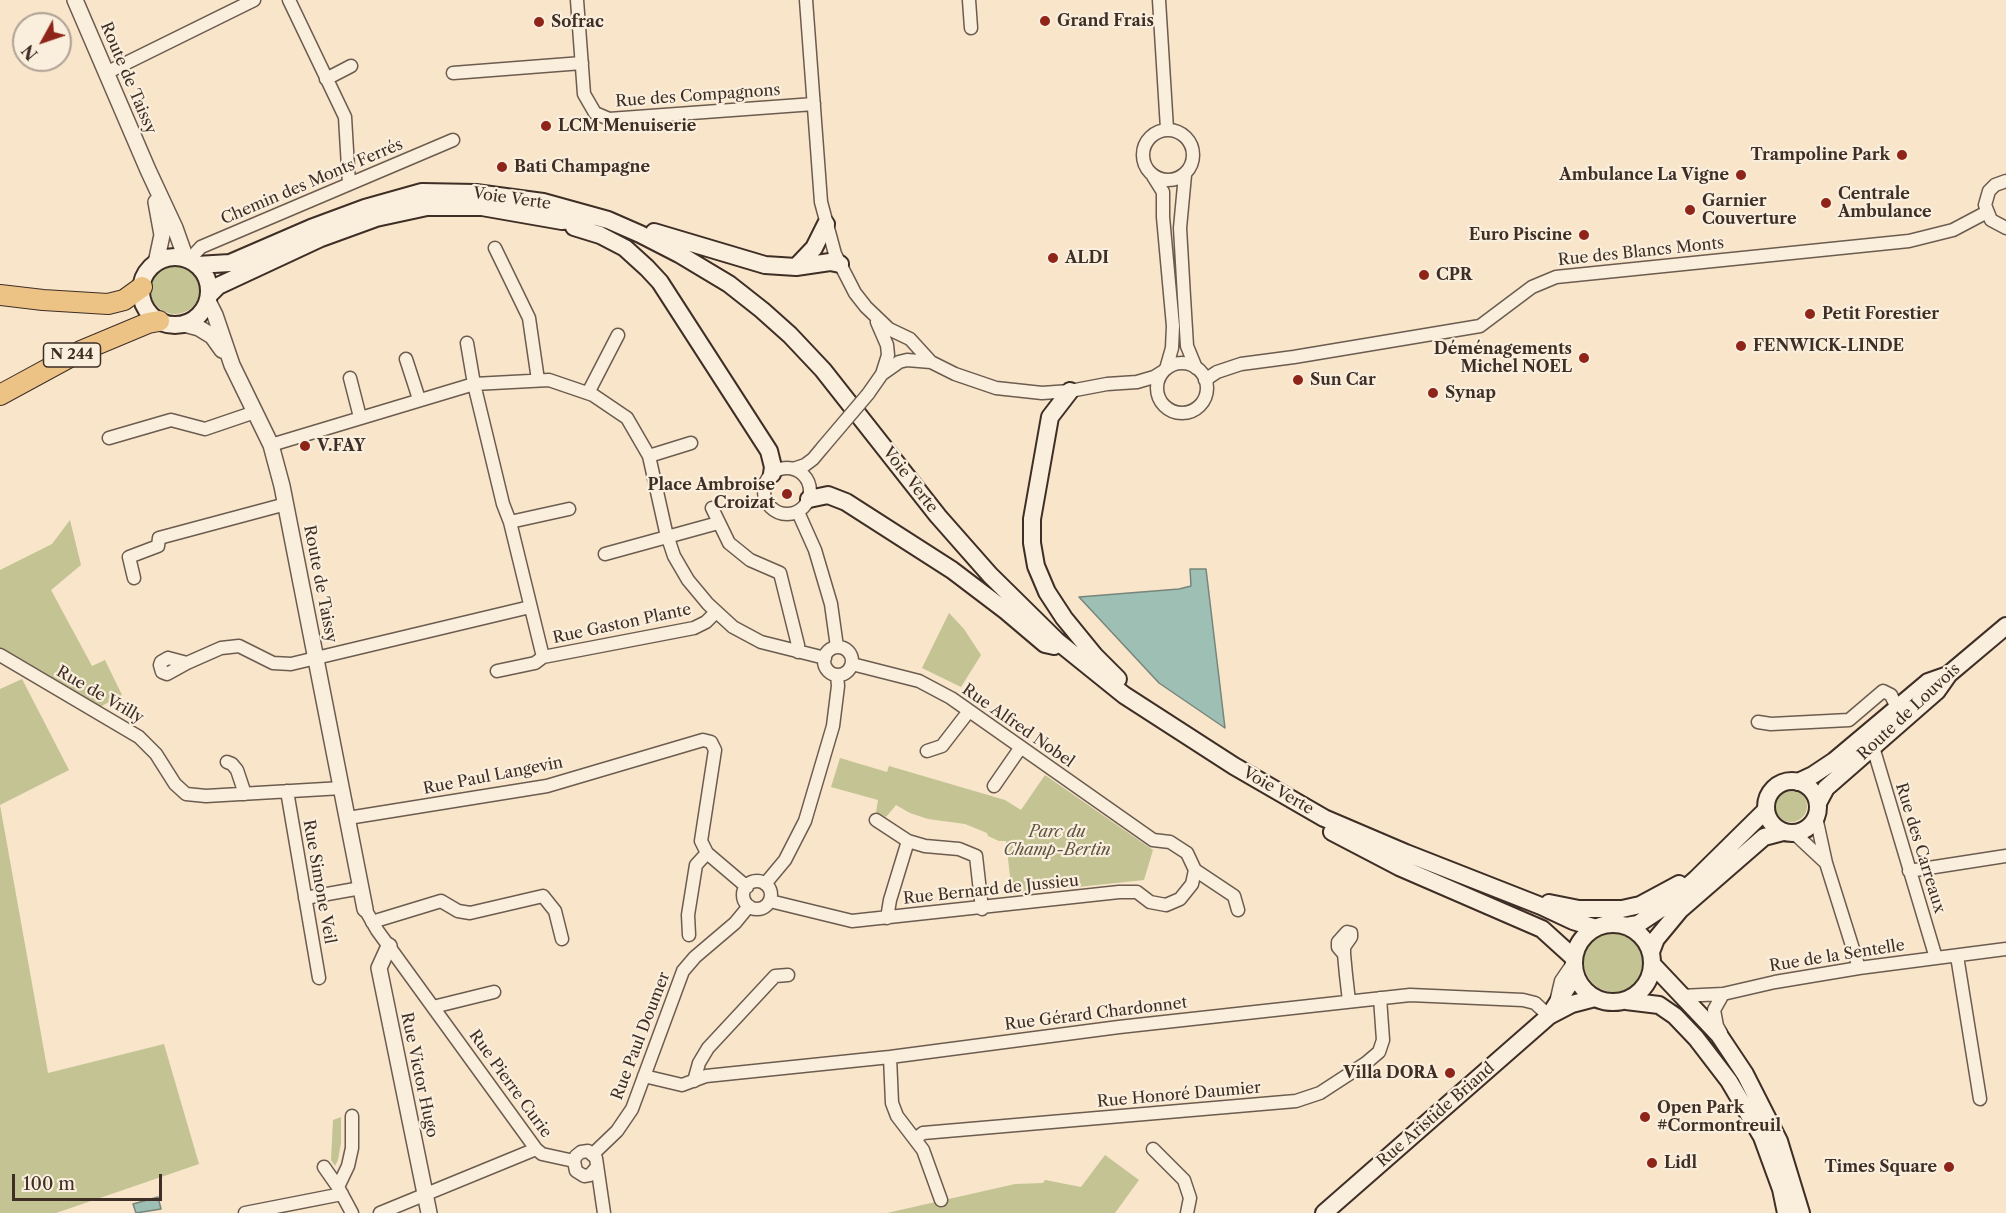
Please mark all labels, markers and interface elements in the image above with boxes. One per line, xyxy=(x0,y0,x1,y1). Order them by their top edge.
place label: Grand Frais xyxy=(1057,11,1154,31)
north arrow xyxy=(12,12,72,72)
place label: Sofrac xyxy=(551,12,604,32)
marker: Grand Frais xyxy=(1038,14,1052,28)
marker: Sofrac xyxy=(532,15,546,29)
street label: Route de Taissy xyxy=(96,19,160,137)
text: N xyxy=(18,41,42,64)
street label: Rue des Compagnons xyxy=(615,81,781,111)
place label: LCM Menuiserie xyxy=(558,116,696,136)
marker: LCM Menuiserie xyxy=(539,119,553,133)
street label: Chemin des Monts Ferrés xyxy=(218,135,406,229)
place label: Trampoline Park xyxy=(1751,145,1890,165)
marker: Trampoline Park xyxy=(1895,148,1909,162)
place label: Bati Champagne xyxy=(514,157,650,177)
marker: Bati Champagne xyxy=(495,160,509,174)
place label: Ambulance La Vigne xyxy=(1559,165,1729,185)
marker: Ambulance La Vigne xyxy=(1734,168,1748,182)
street label: Voie Verte xyxy=(472,184,552,214)
place label: Centrale Ambulance xyxy=(1838,184,1932,222)
place label: Garnier Couverture xyxy=(1702,191,1797,229)
marker: Centrale Ambulance xyxy=(1819,196,1833,210)
marker: Garnier Couverture xyxy=(1683,203,1697,217)
place label: Euro Piscine xyxy=(1469,225,1572,245)
marker: Euro Piscine xyxy=(1577,228,1591,242)
street label: Rue des Blancs Monts xyxy=(1557,234,1725,270)
place label: ALDI xyxy=(1065,248,1109,268)
marker: ALDI xyxy=(1046,251,1060,265)
place label: CPR xyxy=(1436,265,1472,285)
marker: CPR xyxy=(1417,268,1431,282)
place label: Petit Forestier xyxy=(1822,304,1939,324)
marker: Petit Forestier xyxy=(1803,307,1817,321)
place label: FENWICK-LINDE xyxy=(1753,336,1904,356)
place label: Déménagements Michel NOEL xyxy=(1434,339,1572,377)
marker: FENWICK-LINDE xyxy=(1734,339,1748,353)
road number: N 244 xyxy=(44,343,100,367)
marker: Déménagements Michel NOEL xyxy=(1577,351,1591,365)
place label: Sun Car xyxy=(1310,370,1376,390)
marker: Sun Car xyxy=(1291,373,1305,387)
place label: Synap xyxy=(1445,383,1496,403)
marker: Synap xyxy=(1426,386,1440,400)
place label: V.FAY xyxy=(317,436,365,456)
marker: V.FAY xyxy=(298,439,312,453)
street label: Voie Verte xyxy=(878,443,942,517)
place label: Place Ambroise Croizat xyxy=(647,475,775,513)
marker: Place Ambroise Croizat xyxy=(780,487,794,501)
street label: Route de Taissy xyxy=(299,523,341,645)
street label: Rue Gaston Plante xyxy=(551,600,693,648)
street label: Route de Louvois xyxy=(1854,660,1964,764)
street label: Rue de Vrilly xyxy=(53,662,147,728)
street label: Rue Alfred Nobel xyxy=(958,680,1078,772)
street label: Rue Paul Langevin xyxy=(422,753,564,799)
street label: Voie Verte xyxy=(1239,763,1317,819)
street label: Rue des Carreaux xyxy=(1891,780,1949,916)
street label: Rue Simone Veil xyxy=(299,818,339,946)
park label: Parc du Champ-Bertin xyxy=(1003,822,1111,860)
street label: Rue Bernard de Jussieu xyxy=(902,871,1080,909)
street label: Rue de la Sentelle xyxy=(1768,936,1906,976)
street label: Rue Paul Doumer xyxy=(608,969,674,1103)
street label: Rue Gérard Chardonnet xyxy=(1004,993,1188,1035)
street label: Rue Victor Hugo xyxy=(396,1011,442,1139)
street label: Rue Pierre Curie xyxy=(464,1026,556,1142)
street label: Rue Aristide Briand xyxy=(1373,1059,1499,1171)
place label: Villa DORA xyxy=(1343,1063,1438,1083)
marker: Villa DORA xyxy=(1443,1066,1457,1080)
street label: Rue Honoré Daumier xyxy=(1096,1078,1262,1112)
place label: Open Park #Cormontreuil xyxy=(1657,1098,1781,1136)
marker: Open Park #Cormontreuil xyxy=(1638,1110,1652,1124)
place label: Lidl xyxy=(1664,1153,1697,1173)
marker: Lidl xyxy=(1645,1156,1659,1170)
place label: Times Square xyxy=(1825,1157,1937,1177)
marker: Times Square xyxy=(1942,1160,1956,1174)
scale bar xyxy=(15,1162,165,1200)
text: 100 m xyxy=(23,1173,75,1195)

